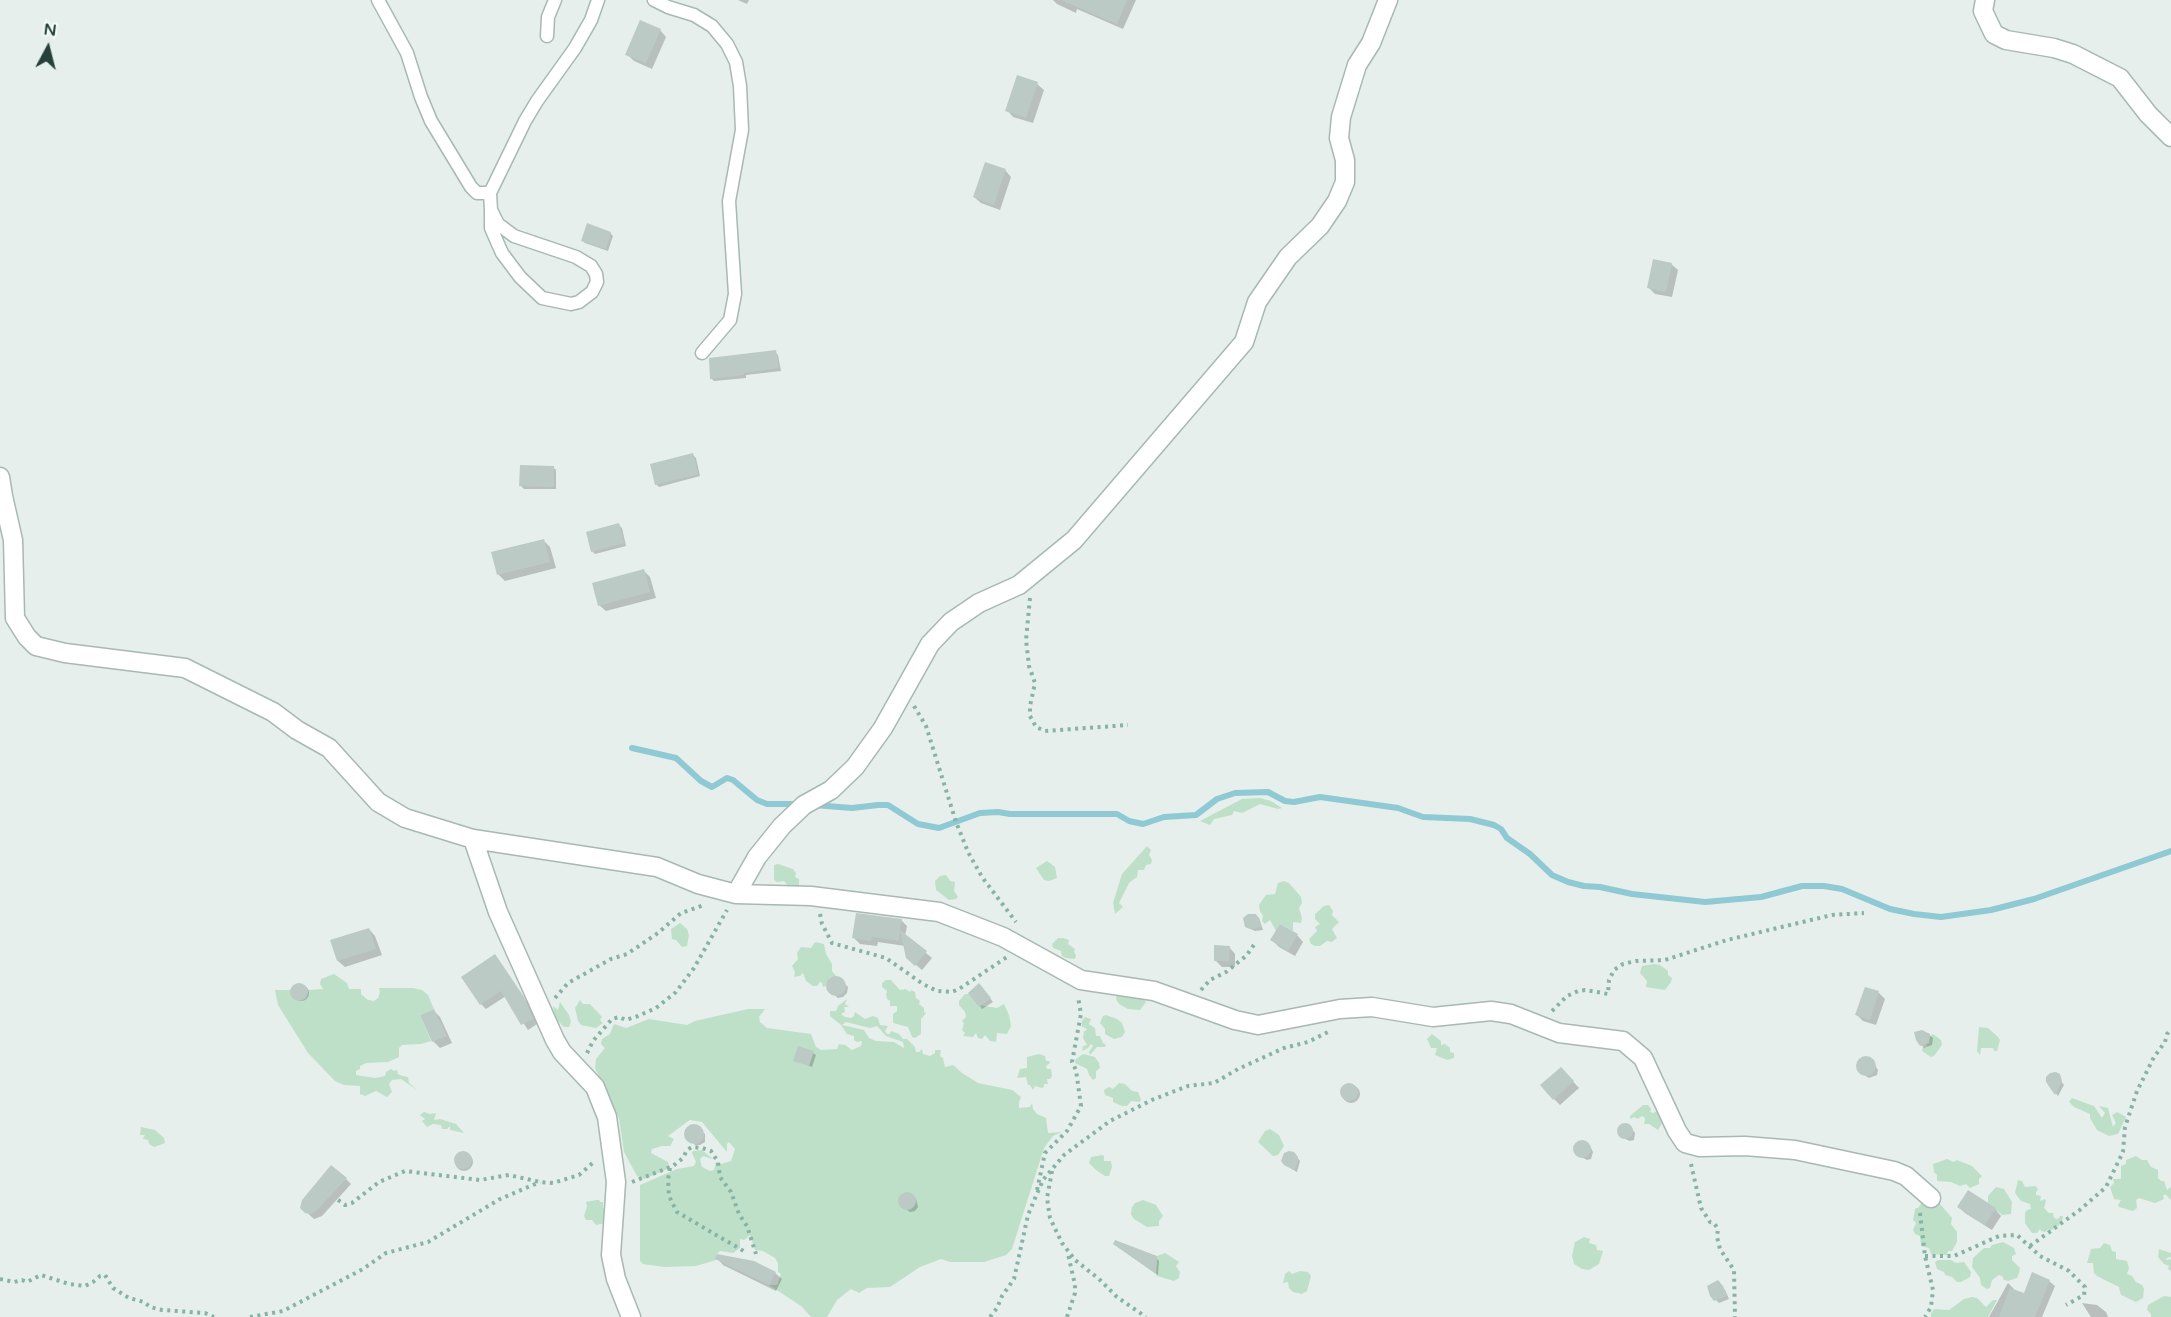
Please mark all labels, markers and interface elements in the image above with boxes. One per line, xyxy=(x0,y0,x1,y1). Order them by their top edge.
north arrow xyxy=(18,18,78,78)
text: N xyxy=(43,19,58,41)

